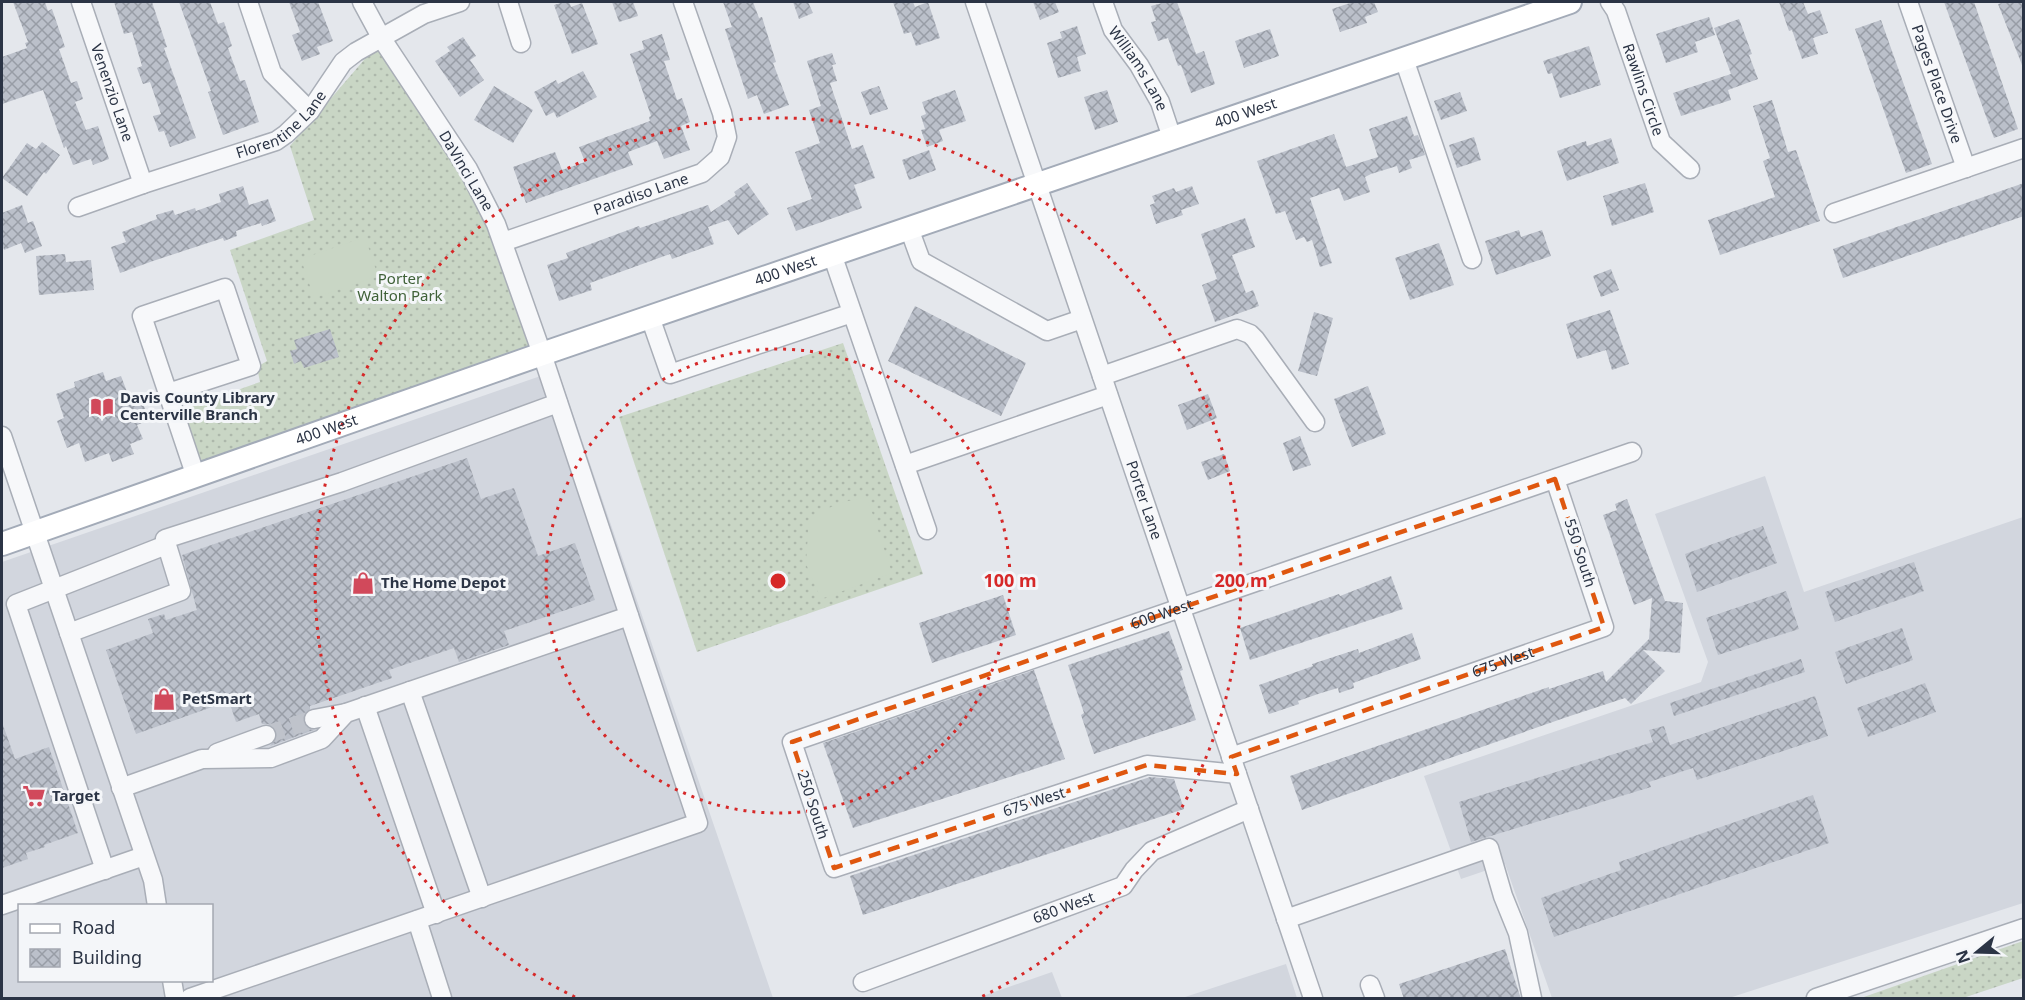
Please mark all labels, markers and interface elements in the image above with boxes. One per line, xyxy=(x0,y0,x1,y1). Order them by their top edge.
street label: Williams Lane xyxy=(1104,22,1173,113)
street label: Pages Place Drive xyxy=(1908,22,1968,146)
street label: Rawlins Circle xyxy=(1619,40,1669,138)
street label: Venenzio Lane xyxy=(87,41,139,144)
street label: Florentine Lane xyxy=(233,86,330,162)
street label: 400 West xyxy=(1211,92,1279,132)
street label: DaVinci Lane xyxy=(435,127,499,214)
street label: Paradiso Lane xyxy=(590,168,691,219)
street label: 400 West xyxy=(752,250,820,290)
park label: Porter Walton Park xyxy=(357,268,443,305)
place label: Davis County Library Centerville Branch xyxy=(120,387,275,424)
library icon: Davis County Library Centerville Branch xyxy=(89,394,115,420)
street label: 400 West xyxy=(292,409,360,449)
street label: Porter Lane xyxy=(1122,458,1168,542)
street label: 550 South xyxy=(1560,516,1601,589)
text: 100 m xyxy=(983,568,1037,592)
text: 200 m xyxy=(1214,568,1268,592)
shop icon: The Home Depot xyxy=(350,570,376,596)
centre of rings xyxy=(768,571,788,591)
place label: The Home Depot xyxy=(381,572,506,592)
street label: 600 West xyxy=(1128,593,1196,633)
street label: 675 West xyxy=(1469,641,1537,681)
shop icon: PetSmart xyxy=(151,686,177,712)
place label: PetSmart xyxy=(182,688,252,708)
street label: 250 South xyxy=(793,768,834,841)
street label: 675 West xyxy=(1000,781,1068,821)
supermarket icon: Target xyxy=(21,783,47,809)
place label: Target xyxy=(52,785,100,805)
street label: 680 West xyxy=(1030,886,1098,927)
legend xyxy=(18,904,213,982)
text: Road xyxy=(72,915,115,939)
north arrow xyxy=(1947,922,2007,982)
text: Building xyxy=(72,945,142,969)
text: N xyxy=(1950,947,1975,967)

